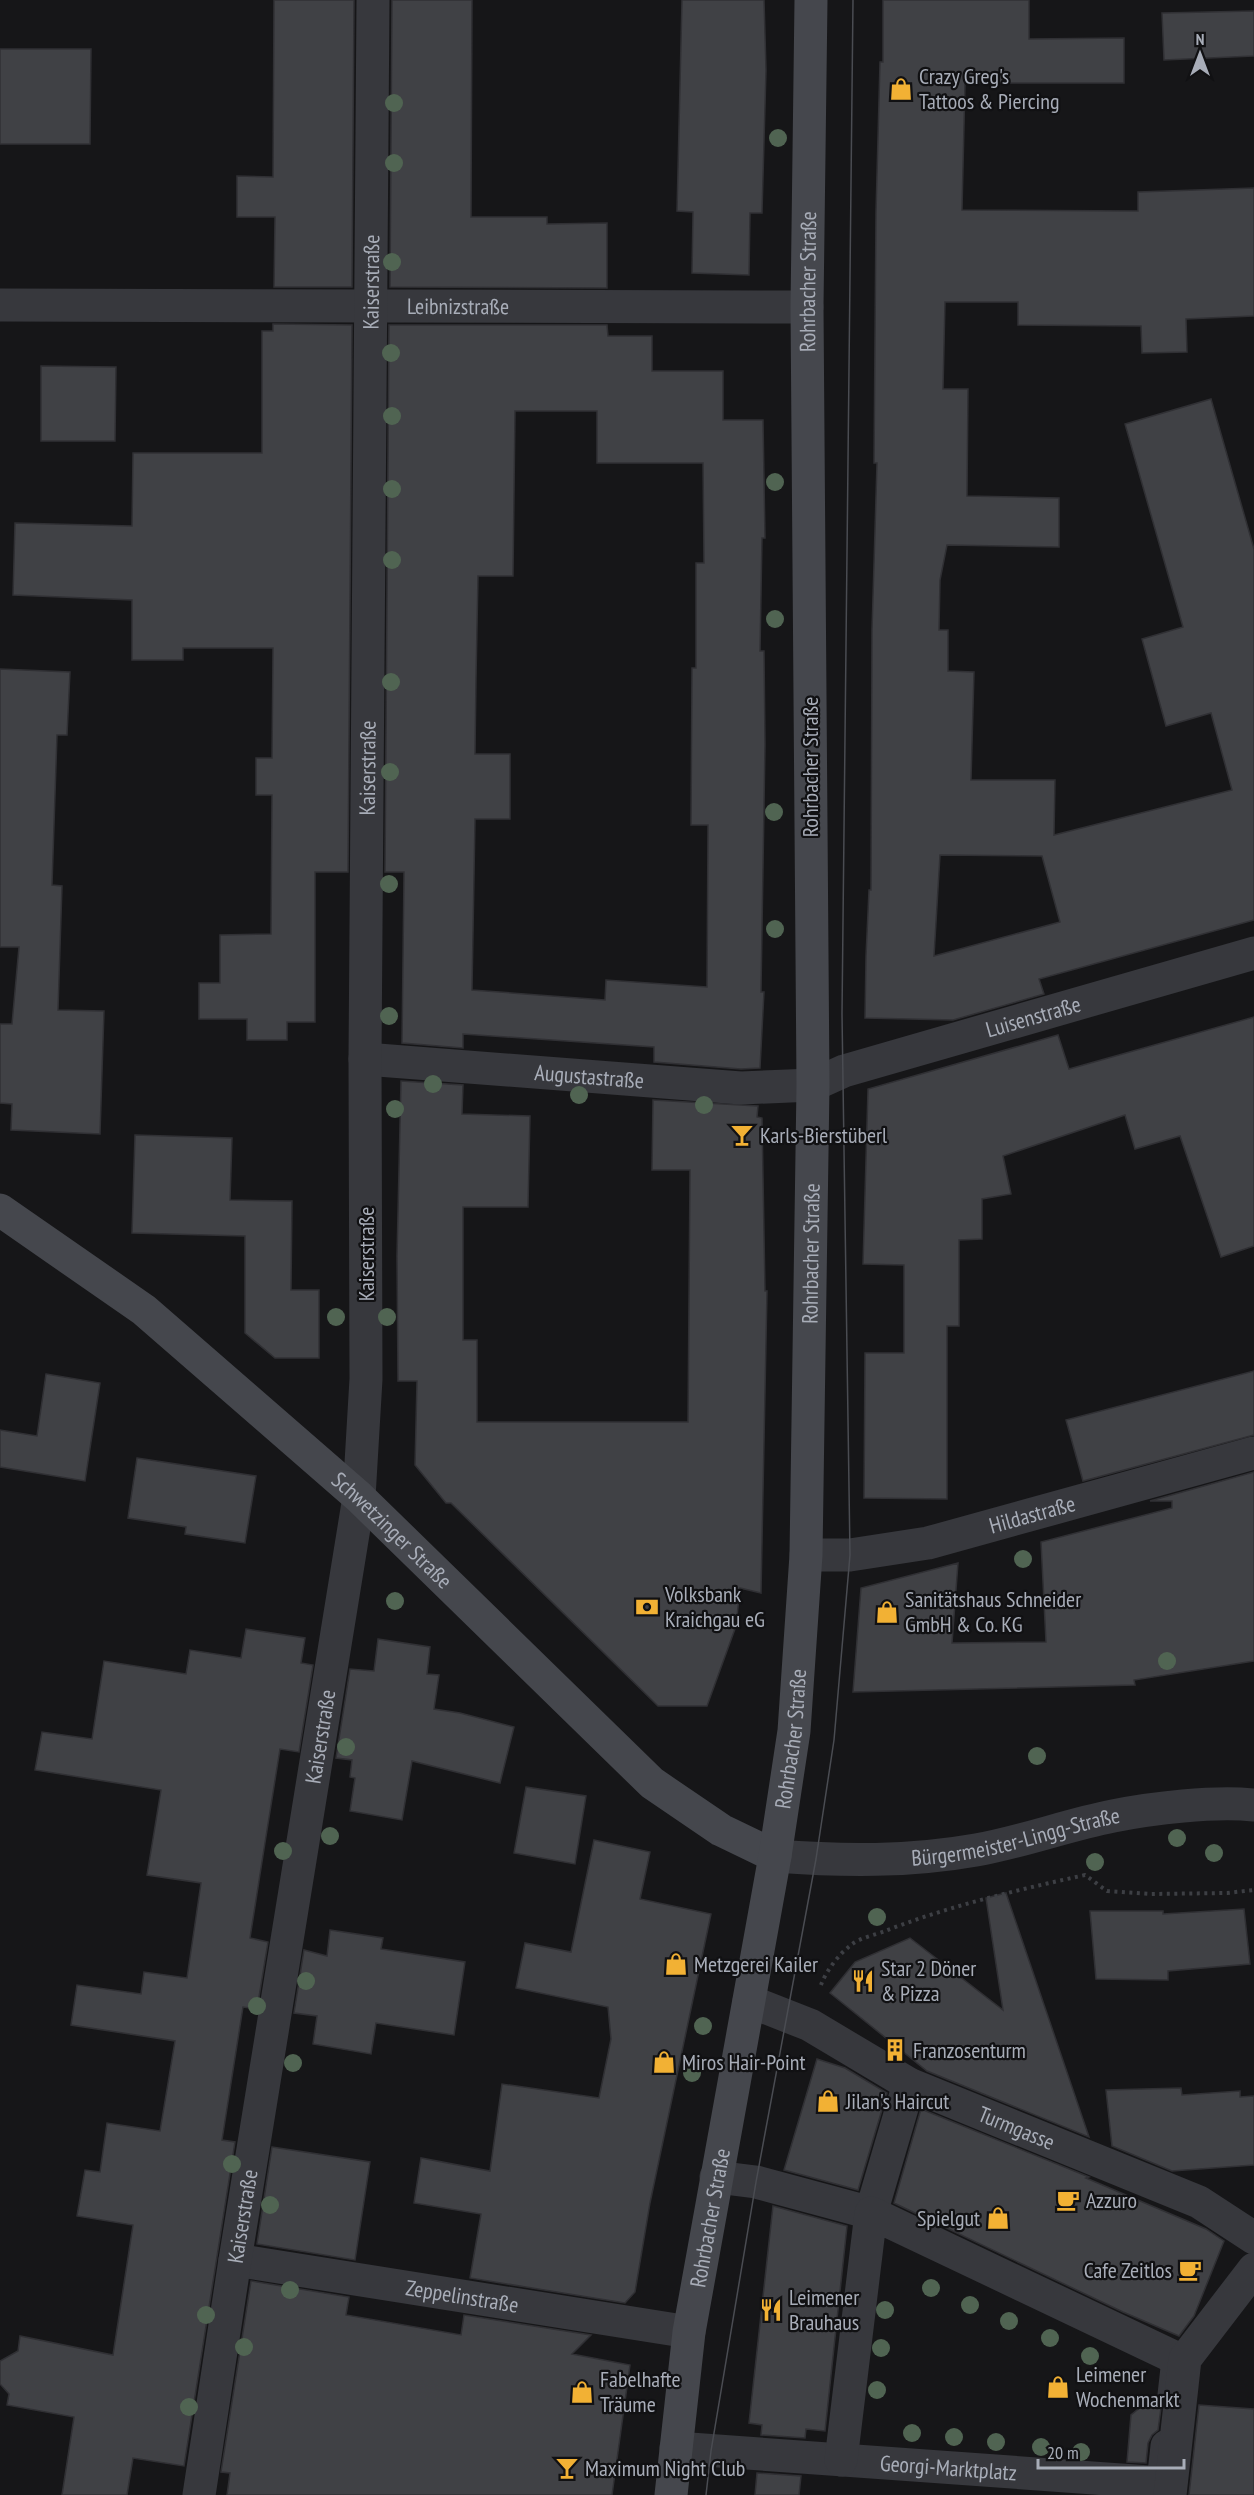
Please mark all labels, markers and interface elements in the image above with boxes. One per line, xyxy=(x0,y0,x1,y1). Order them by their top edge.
north arrow xyxy=(1170,24,1230,84)
text: N xyxy=(1196,29,1204,49)
place label: Crazy Greg's Tattoos & Piercing xyxy=(919,62,1059,115)
shop icon: Crazy Greg's Tattoos & Piercing xyxy=(888,76,914,102)
street label: Rohrbacher Straße xyxy=(793,211,822,352)
street label: Kaiserstraße xyxy=(357,235,385,329)
street label: Leibnizstraße xyxy=(407,292,509,320)
street label: Rohrbacher Straße xyxy=(796,697,824,837)
street label: Kaiserstraße xyxy=(353,720,382,815)
street label: Luisenstraße xyxy=(982,990,1084,1044)
street label: Augustastraße xyxy=(534,1058,645,1094)
place label: Karls-Bierstüberl xyxy=(760,1121,888,1149)
bar icon: Karls-Bierstüberl xyxy=(729,1122,755,1148)
street label: Rohrbacher Straße xyxy=(795,1183,826,1324)
street label: Kaiserstraße xyxy=(352,1207,380,1301)
street label: Schwetzinger Straße xyxy=(326,1466,458,1594)
street label: Hildastraße xyxy=(986,1489,1078,1539)
place label: Volksbank Kraichgau eG xyxy=(664,1580,765,1633)
place label: Sanitätshaus Schneider GmbH & Co. KG xyxy=(905,1585,1081,1638)
bank icon: Volksbank Kraichgau eG xyxy=(634,1594,660,1620)
shop icon: Sanitätshaus Schneider GmbH & Co. KG xyxy=(874,1599,900,1625)
street label: Rohrbacher Straße xyxy=(768,1668,812,1811)
street label: Kaiserstraße xyxy=(299,1688,341,1786)
street label: Bürgermeister-Lingg-Straße xyxy=(910,1801,1122,1872)
place label: Metzgerei Kailer xyxy=(694,1950,818,1978)
shop icon: Metzgerei Kailer xyxy=(663,1951,689,1977)
place label: Star 2 Döner & Pizza xyxy=(881,1954,976,2007)
restaurant icon: Star 2 Döner & Pizza xyxy=(850,1968,876,1994)
place label: Franzosenturm xyxy=(913,2036,1026,2064)
building icon: Franzosenturm xyxy=(882,2037,908,2063)
place label: Miros Hair-Point xyxy=(682,2048,806,2076)
shop icon: Miros Hair-Point xyxy=(651,2049,677,2075)
place label: Jilan's Haircut xyxy=(845,2087,949,2115)
shop icon: Jilan's Haircut xyxy=(815,2088,841,2114)
street label: Turmgasse xyxy=(974,2100,1059,2156)
street label: Rohrbacher Straße xyxy=(683,2146,736,2290)
street label: Kaiserstraße xyxy=(221,2167,264,2265)
place label: Azzuro xyxy=(1086,2186,1137,2214)
cafe icon: Azzuro xyxy=(1055,2187,1081,2213)
place label: Spielgut xyxy=(917,2204,980,2232)
shop icon: Spielgut xyxy=(985,2205,1011,2231)
place label: Cafe Zeitlos xyxy=(1084,2256,1172,2284)
cafe icon: Cafe Zeitlos xyxy=(1177,2257,1203,2283)
street label: Zeppelinstraße xyxy=(404,2273,521,2319)
place label: Leimener Brauhaus xyxy=(789,2283,859,2336)
restaurant icon: Leimener Brauhaus xyxy=(758,2297,784,2323)
place label: Leimener Wochenmarkt xyxy=(1076,2360,1180,2413)
place label: Fabelhafte Träume xyxy=(600,2365,680,2418)
shop icon: Leimener Wochenmarkt xyxy=(1045,2374,1071,2400)
shop icon: Fabelhafte Träume xyxy=(569,2379,595,2405)
scale bar xyxy=(1038,2432,1184,2470)
text: 20 m xyxy=(1047,2441,1079,2464)
street label: Georgi-Marktplatz xyxy=(879,2449,1018,2486)
place label: Maximum Night Club xyxy=(585,2454,745,2482)
bar icon: Maximum Night Club xyxy=(554,2455,580,2481)

